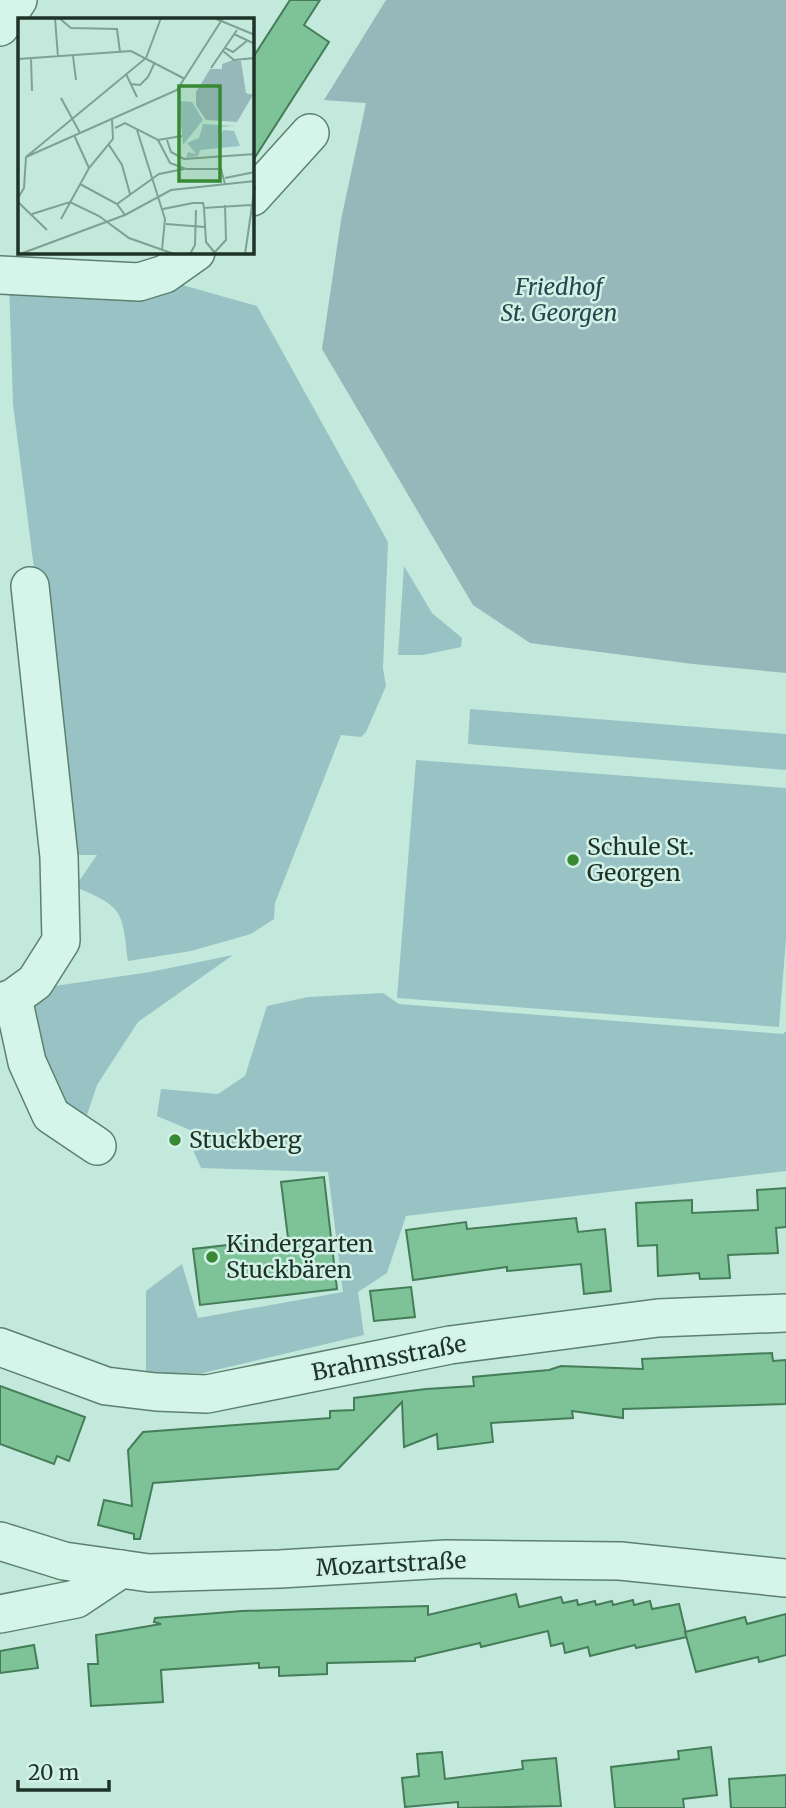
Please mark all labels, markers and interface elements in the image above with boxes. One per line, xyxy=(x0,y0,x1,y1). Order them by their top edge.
inset map xyxy=(18,18,254,254)
park label: Friedhof St. Georgen xyxy=(501,272,617,327)
place label: Schule St. Georgen xyxy=(587,832,694,887)
marker: Schule St. Georgen xyxy=(565,852,581,868)
place label: Stuckberg xyxy=(189,1125,302,1154)
marker: Stuckberg xyxy=(167,1132,183,1148)
place label: Kindergarten Stuckbären xyxy=(226,1229,374,1284)
marker: Kindergarten Stuckbären xyxy=(204,1249,220,1265)
street label: Brahmsstraße xyxy=(309,1328,469,1387)
street label: Mozartstraße xyxy=(315,1545,467,1582)
scale bar xyxy=(18,1748,108,1792)
text: 20 m xyxy=(28,1759,80,1786)

